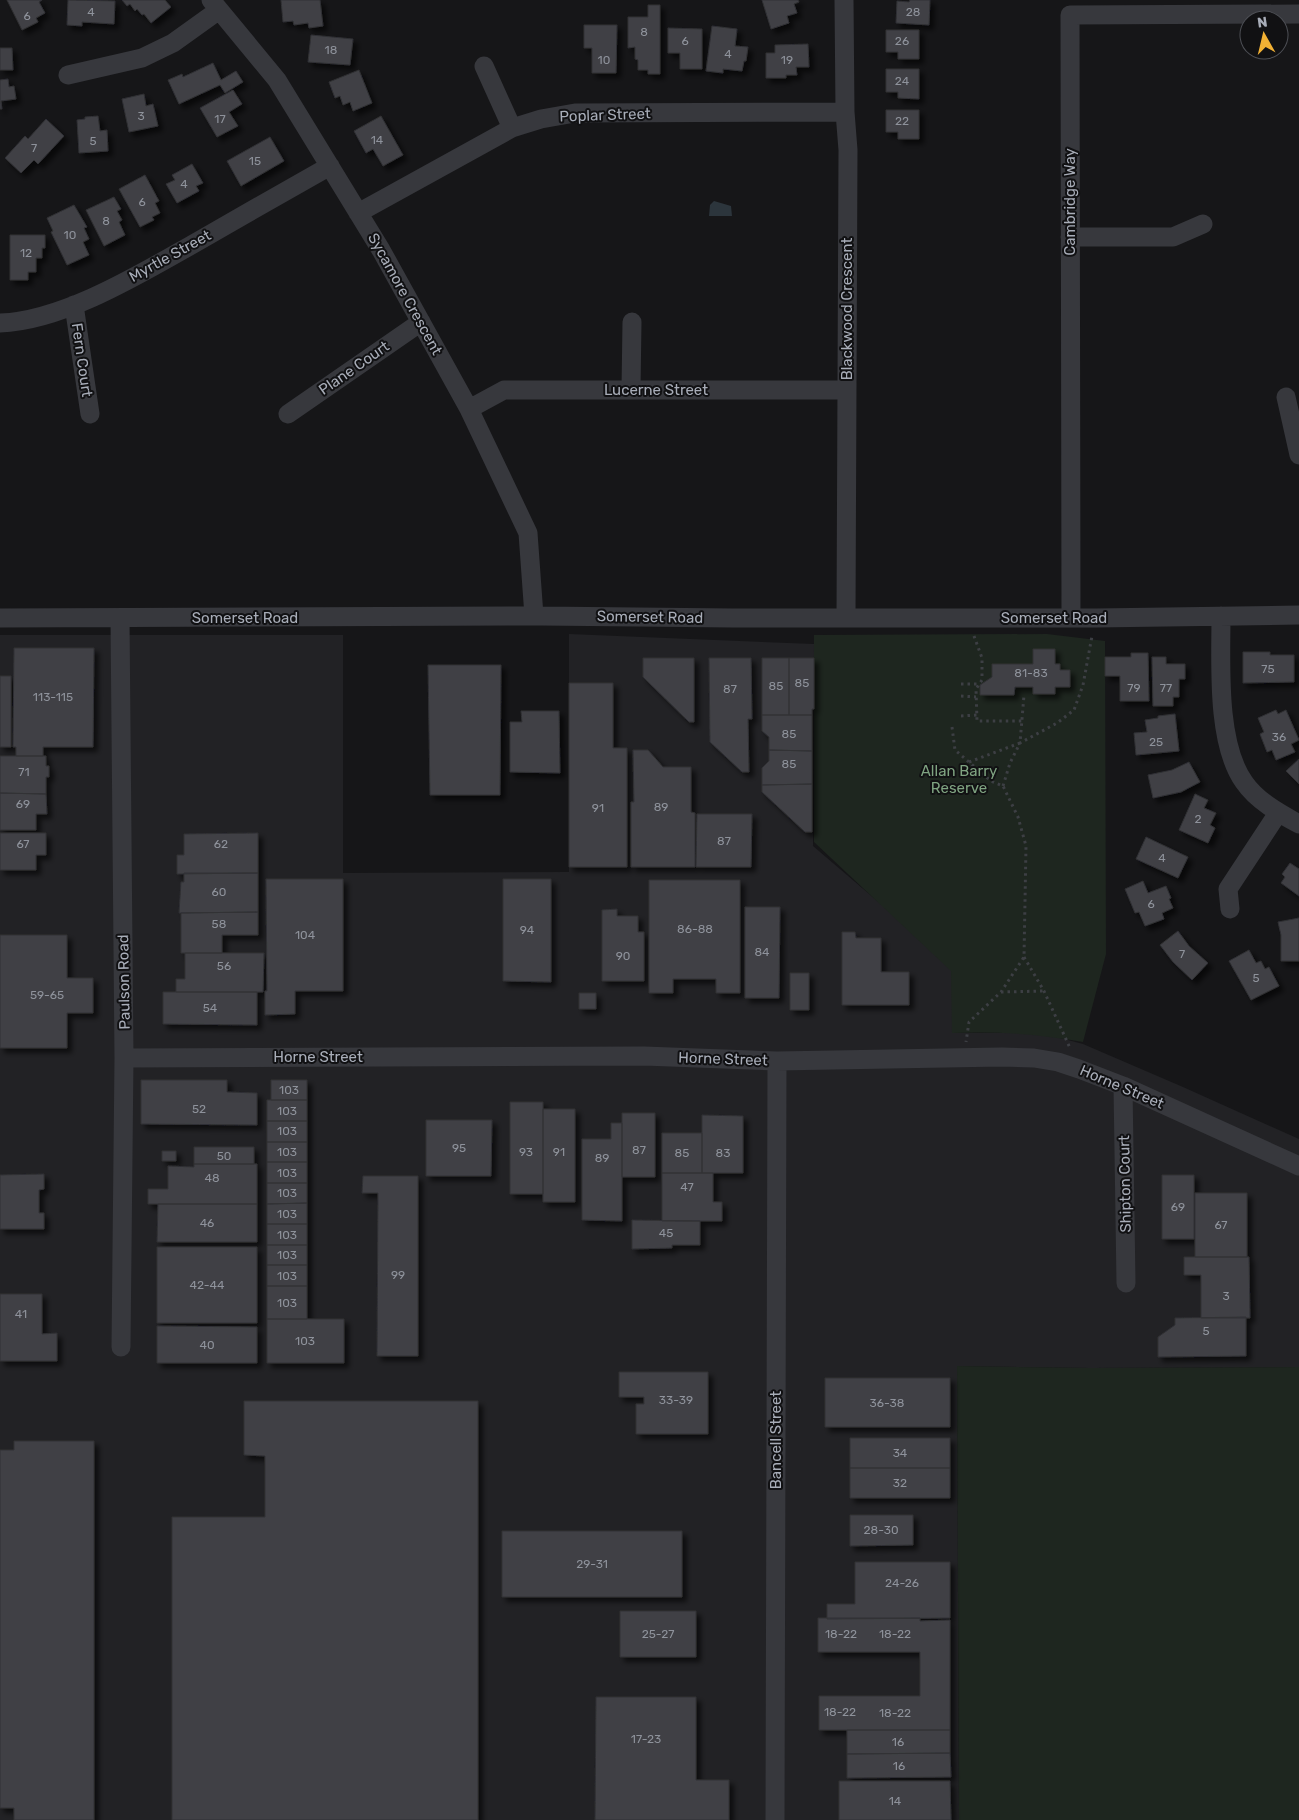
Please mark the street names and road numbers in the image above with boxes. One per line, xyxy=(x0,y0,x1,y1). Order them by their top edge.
street label: Poplar Street xyxy=(559,104,651,126)
street label: Cambridge Way xyxy=(1061,148,1079,256)
street label: Myrtle Street xyxy=(126,226,214,286)
street label: Sycamore Crescent xyxy=(364,230,446,358)
street label: Blackwood Crescent xyxy=(838,238,856,380)
street label: Fern Court xyxy=(68,322,96,398)
street label: Plane Court xyxy=(315,337,393,399)
street label: Lucerne Street xyxy=(604,381,708,399)
street label: Somerset Road xyxy=(597,607,703,627)
street label: Somerset Road xyxy=(192,609,298,627)
street label: Somerset Road xyxy=(1001,609,1107,627)
street label: Paulson Road xyxy=(114,934,134,1030)
street label: Horne Street xyxy=(273,1048,363,1066)
street label: Horne Street xyxy=(678,1048,768,1070)
street label: Horne Street xyxy=(1077,1061,1167,1113)
street label: Shipton Court xyxy=(1115,1135,1135,1233)
street label: Bancell Street xyxy=(767,1391,785,1489)

